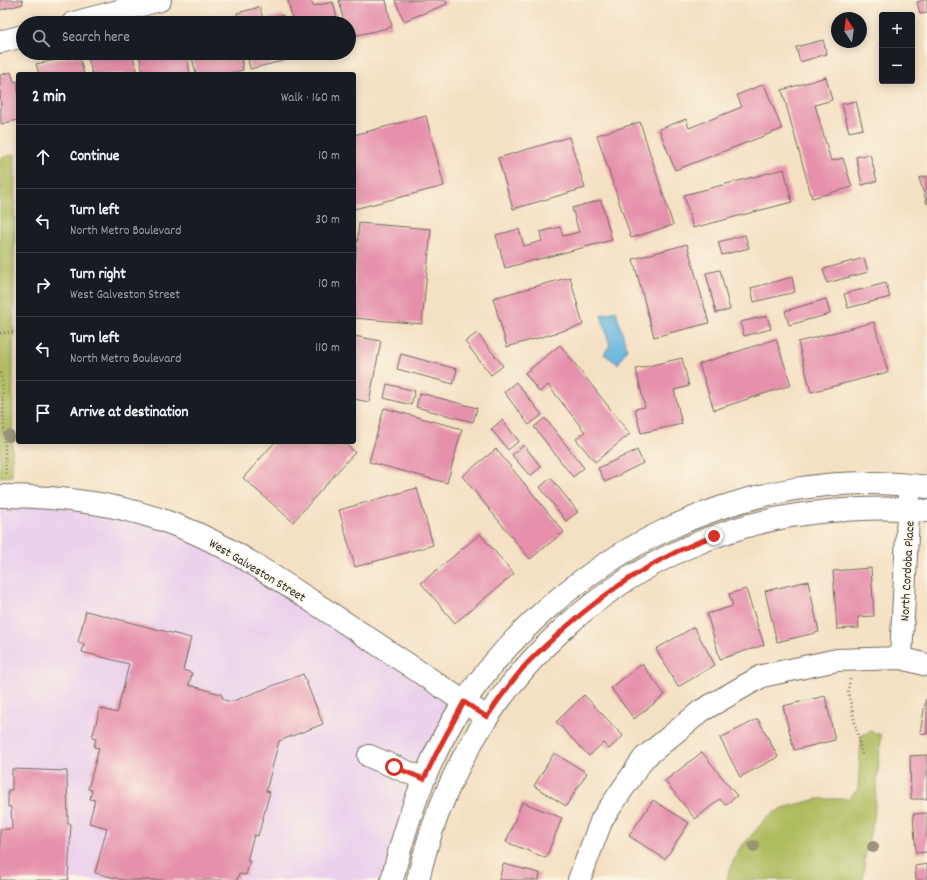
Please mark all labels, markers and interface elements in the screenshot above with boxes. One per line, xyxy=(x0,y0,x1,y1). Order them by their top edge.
north arrow xyxy=(831,12,867,48)
map controls xyxy=(879,12,915,84)
button: + xyxy=(879,12,915,48)
search box xyxy=(16,16,356,60)
icon: search xyxy=(30,27,52,49)
text: Search here xyxy=(62,27,130,49)
button: − xyxy=(879,48,915,84)
text: 2 min xyxy=(32,86,66,110)
text: Walk · 160 m xyxy=(281,89,340,108)
icon: ahead xyxy=(32,146,54,168)
text: Continue xyxy=(70,146,119,168)
text: 10 m xyxy=(318,147,340,166)
text: Turn left xyxy=(70,200,119,222)
icon: left xyxy=(32,210,54,232)
text: 30 m xyxy=(315,211,340,230)
text: North Metro Boulevard xyxy=(70,222,181,241)
text: Turn right xyxy=(70,264,126,286)
icon: right xyxy=(32,274,54,296)
text: 10 m xyxy=(318,275,340,294)
text: West Galveston Street xyxy=(70,286,180,305)
text: Turn left xyxy=(70,328,119,350)
icon: left xyxy=(32,338,54,360)
text: 110 m xyxy=(315,339,340,358)
text: North Metro Boulevard xyxy=(70,350,181,369)
icon: arrive xyxy=(32,402,54,424)
text: Arrive at destination xyxy=(70,402,188,424)
street label: North Cordoba Place xyxy=(896,520,921,622)
route end xyxy=(705,527,723,545)
street label: West Galveston Street xyxy=(205,535,309,608)
route start xyxy=(385,758,403,776)

